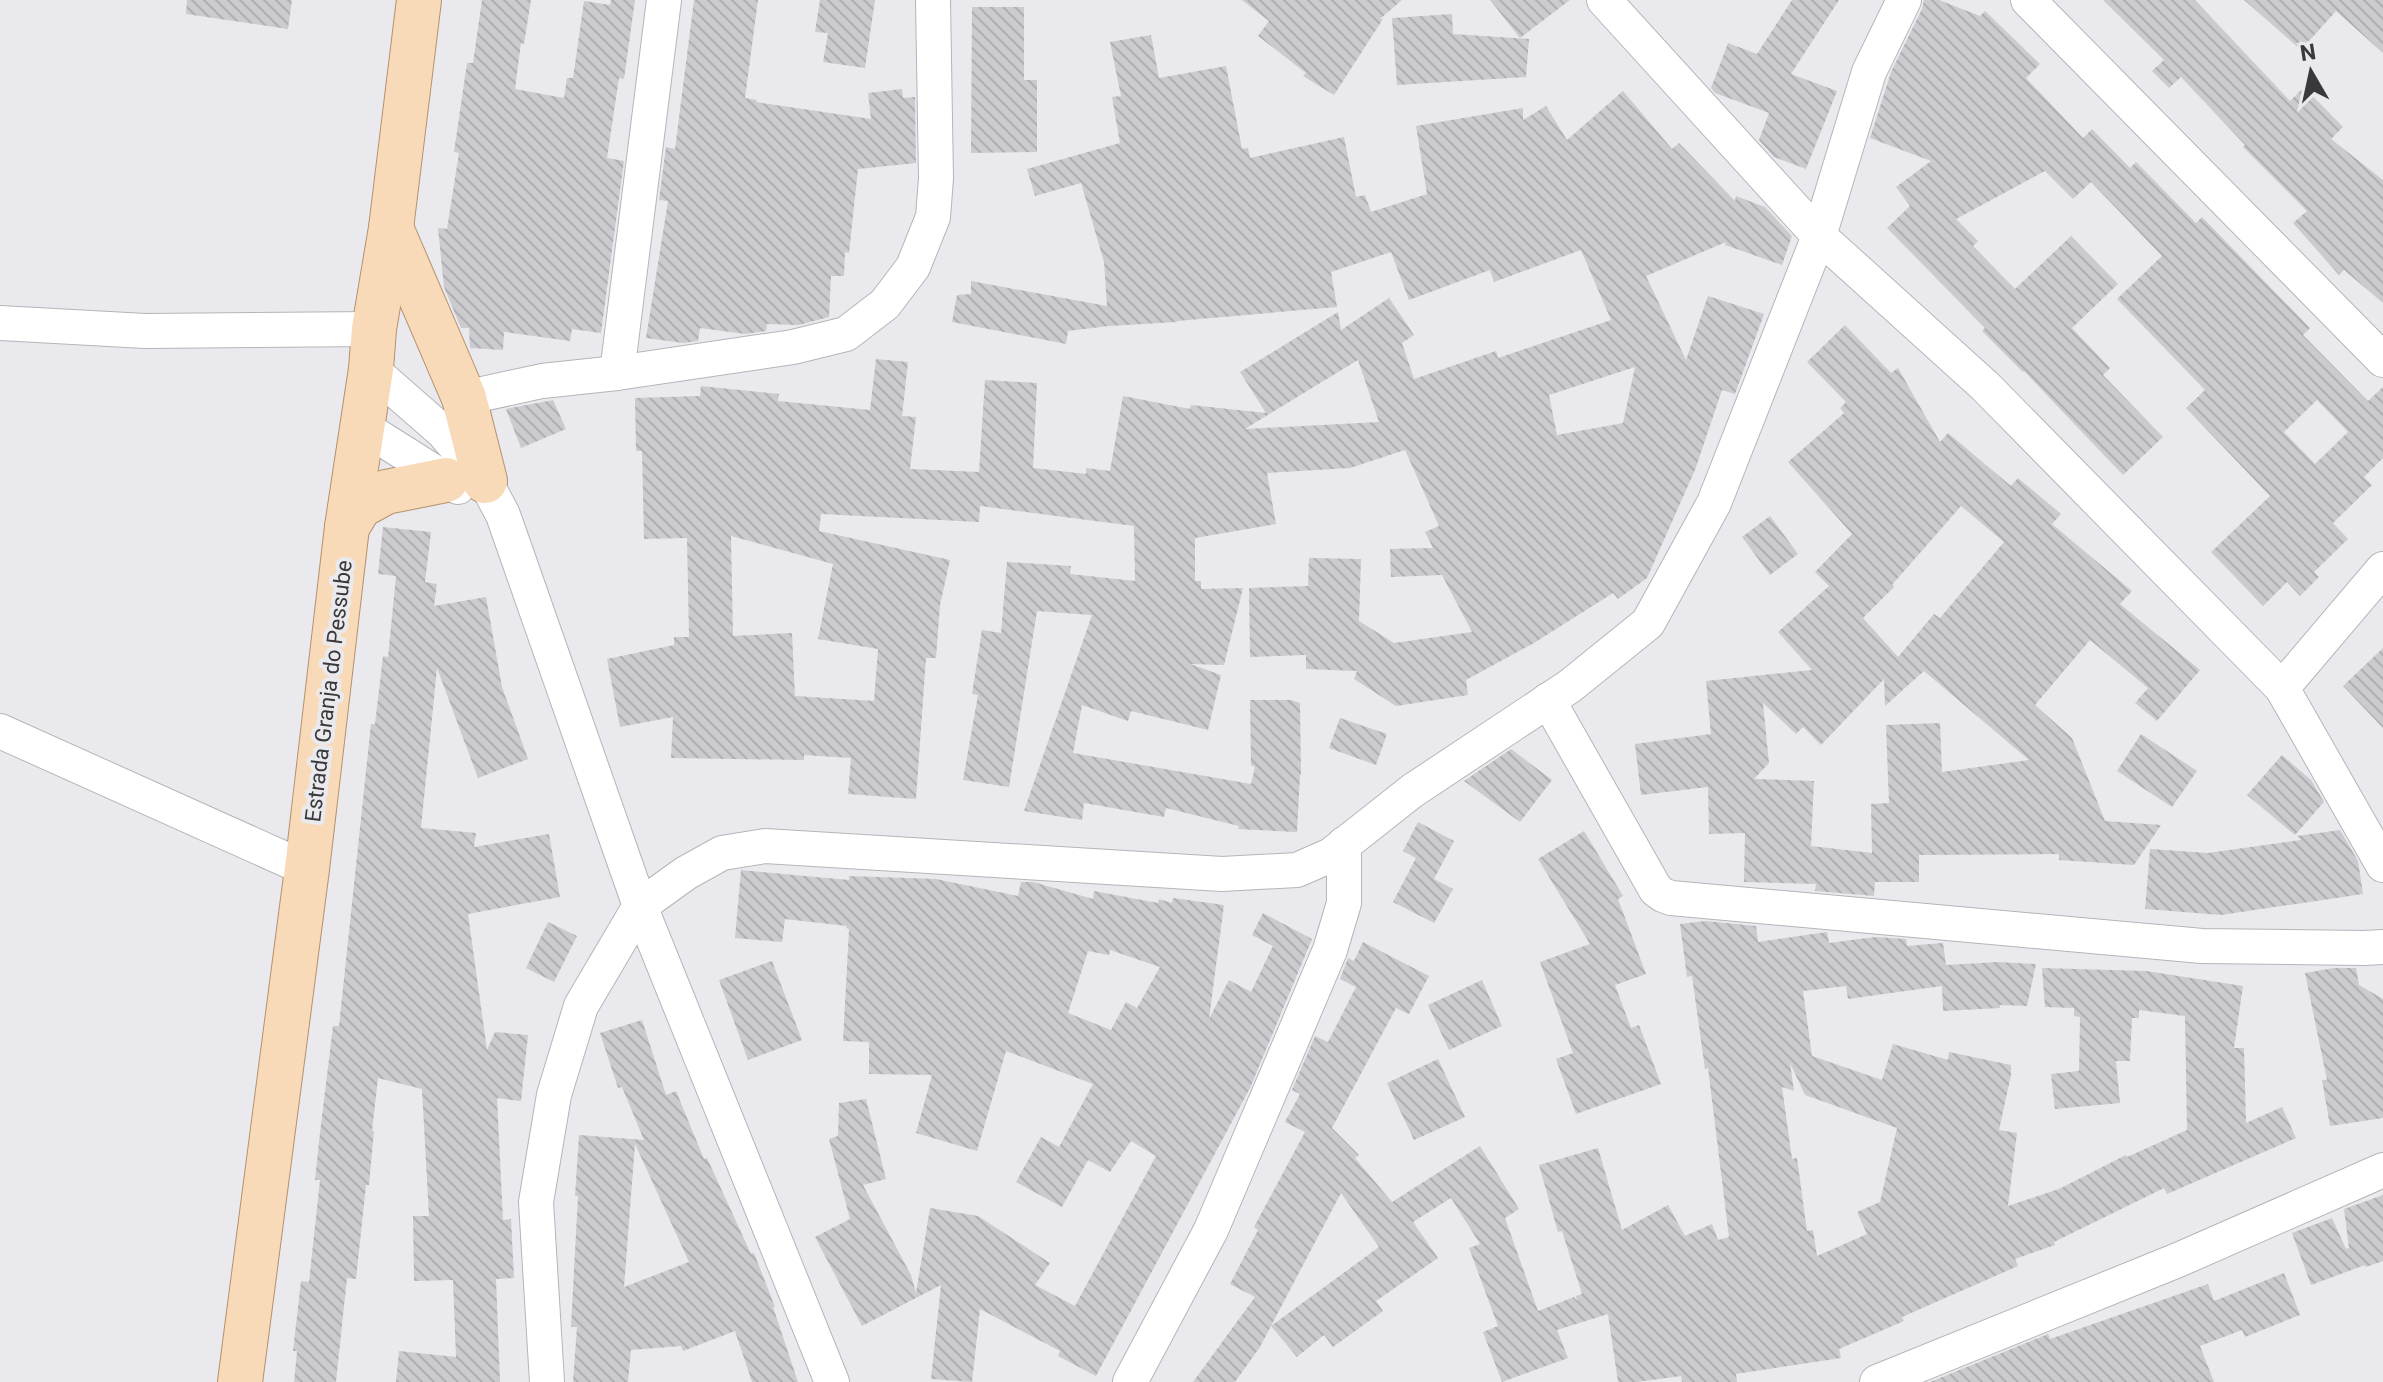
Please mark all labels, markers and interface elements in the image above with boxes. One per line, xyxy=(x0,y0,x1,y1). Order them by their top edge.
north arrow xyxy=(2271,32,2351,112)
text: N xyxy=(2298,39,2318,66)
street label: Estrada Granja do Pessube xyxy=(300,559,357,823)

